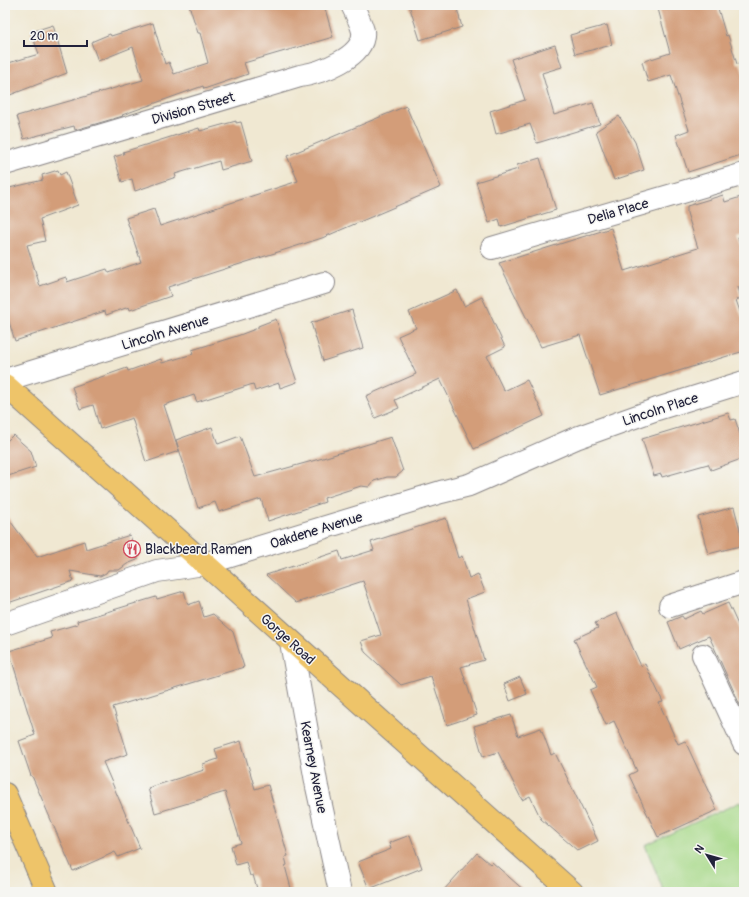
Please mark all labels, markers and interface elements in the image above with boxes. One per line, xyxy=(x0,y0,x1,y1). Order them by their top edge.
scale bar xyxy=(24,22,87,48)
text: 20 m xyxy=(30,29,59,44)
street label: Division Street xyxy=(150,88,237,128)
street label: Delia Place xyxy=(586,195,651,228)
street label: Lincoln Avenue xyxy=(120,311,211,354)
street label: Lincoln Place xyxy=(620,389,700,430)
street label: Oakdene Avenue xyxy=(268,508,365,553)
restaurant icon: Blackbeard Ramen xyxy=(122,539,142,559)
place label: Blackbeard Ramen xyxy=(145,541,252,558)
street label: Gorge Road xyxy=(257,610,319,668)
street label: Kearney Avenue xyxy=(296,719,331,815)
north arrow xyxy=(687,835,727,875)
text: N xyxy=(692,842,707,856)

